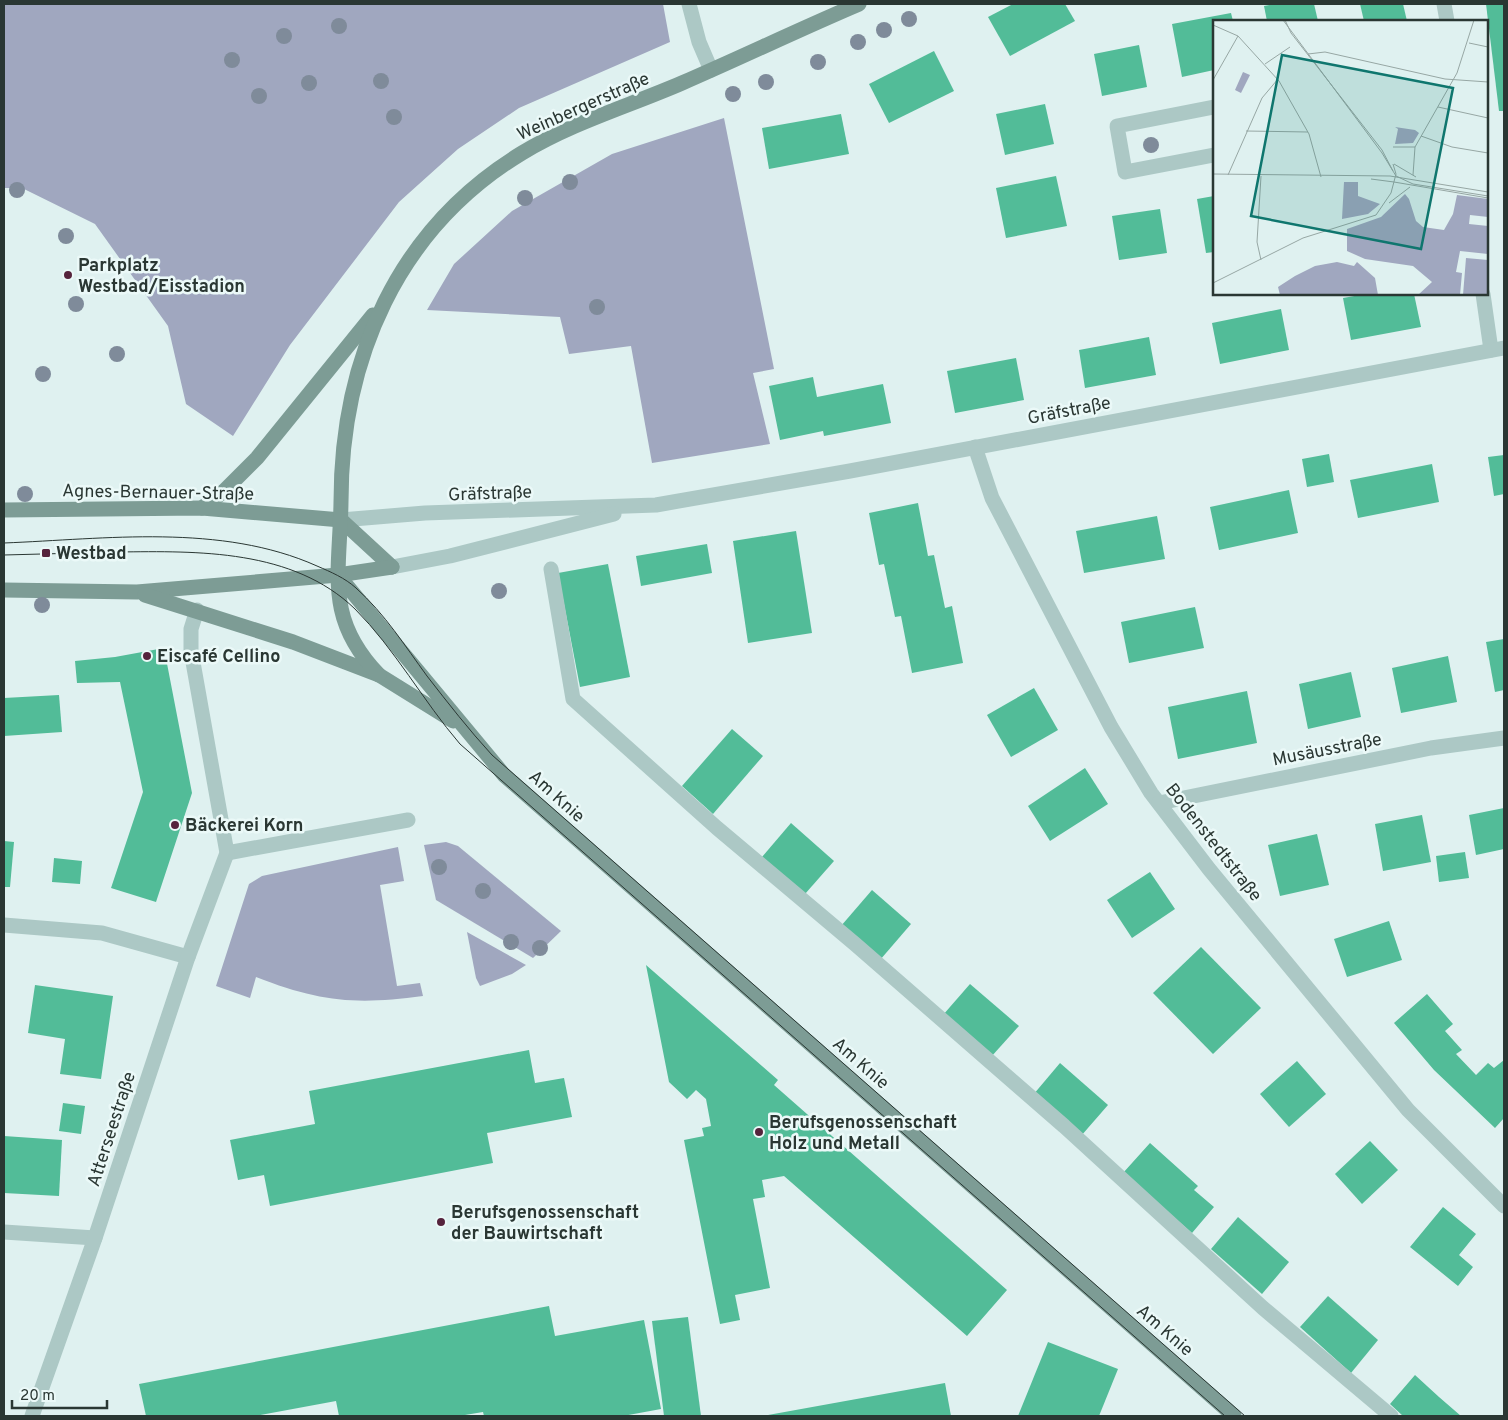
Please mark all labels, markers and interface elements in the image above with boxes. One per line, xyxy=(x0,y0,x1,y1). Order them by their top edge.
inset map xyxy=(1213,20,1488,295)
street label: Weinbergerstraße xyxy=(514,68,654,147)
place label: Parkplatz Westbad/Eisstadion xyxy=(78,255,245,299)
marker: Parkplatz Westbad/Eisstadion xyxy=(62,269,74,281)
street label: Gräfstraße xyxy=(1026,392,1113,431)
street label: Agnes-Bernauer-Straße xyxy=(62,480,254,507)
street label: Gräfstraße xyxy=(448,482,532,507)
place label: Westbad xyxy=(56,543,127,566)
marker: Westbad xyxy=(40,547,52,559)
place label: Eiscafé Cellino xyxy=(157,646,280,669)
marker: Eiscafé Cellino xyxy=(141,650,153,662)
street label: Musäusstraße xyxy=(1271,729,1384,772)
street label: Am Knie xyxy=(523,766,589,828)
street label: Bodenstedtstraße xyxy=(1159,779,1266,907)
place label: Bäckerei Korn xyxy=(185,815,304,838)
marker: Bäckerei Korn xyxy=(169,819,181,831)
street label: Am Knie xyxy=(827,1033,893,1095)
street label: Atterseestraße xyxy=(83,1069,142,1190)
place label: Berufsgenossenschaft Holz und Metall xyxy=(769,1112,957,1156)
marker: Berufsgenossenschaft Holz und Metall xyxy=(753,1126,765,1138)
place label: Berufsgenossenschaft der Bauwirtschaft xyxy=(451,1202,639,1246)
marker: Berufsgenossenschaft der Bauwirtschaft xyxy=(435,1216,447,1228)
street label: Am Knie xyxy=(1131,1300,1197,1362)
scale bar xyxy=(12,1378,108,1410)
text: 20 m xyxy=(20,1387,55,1406)

